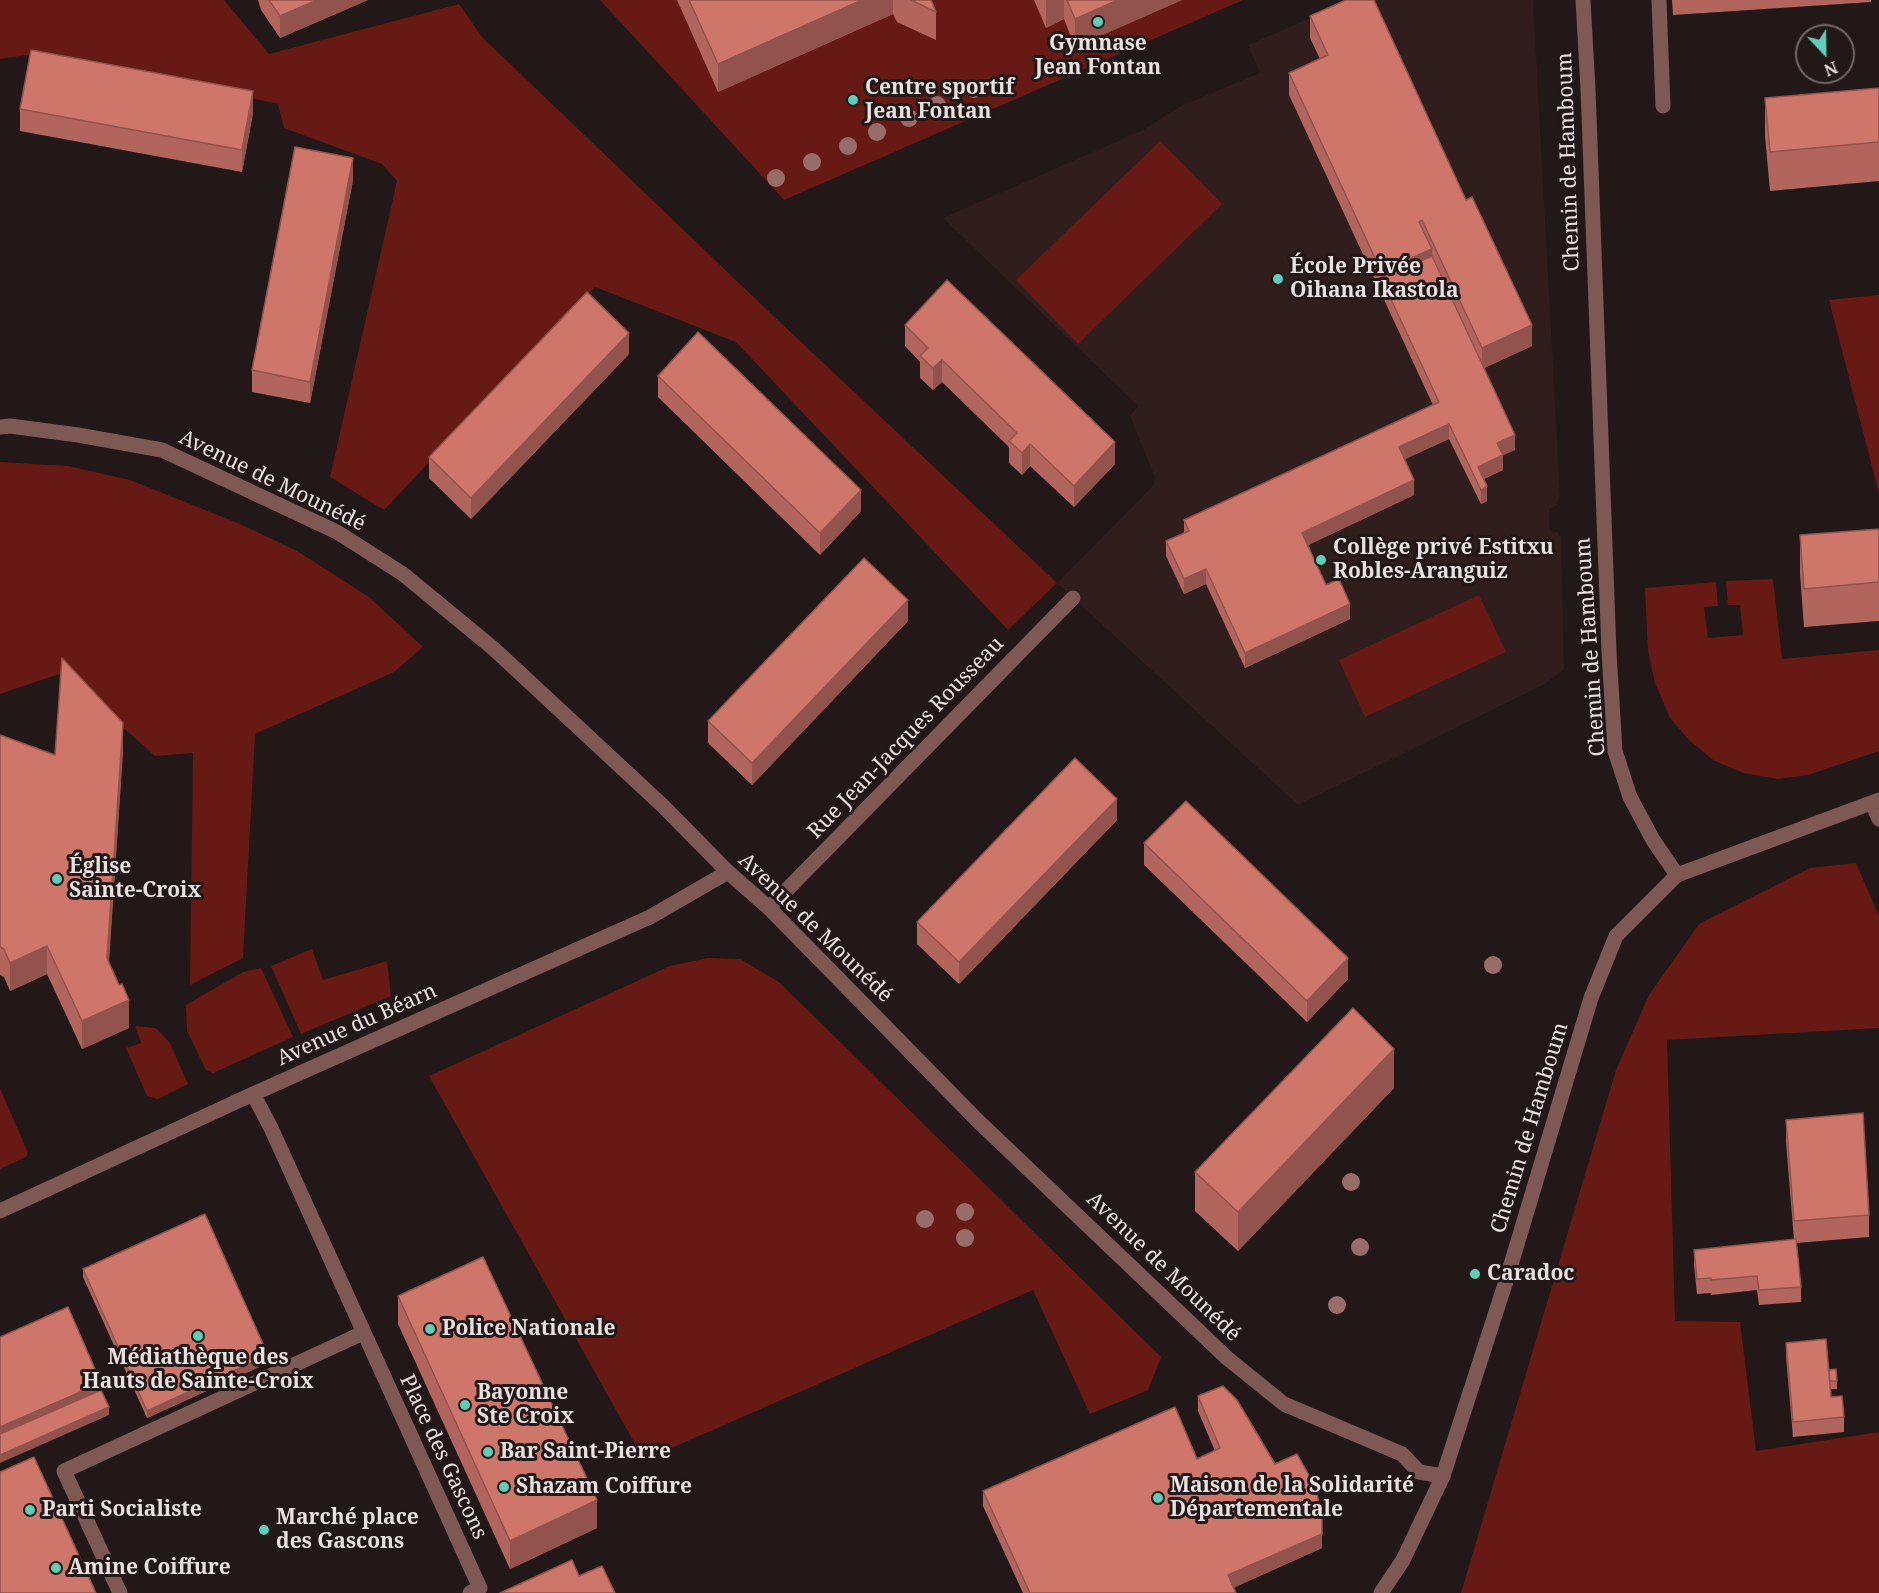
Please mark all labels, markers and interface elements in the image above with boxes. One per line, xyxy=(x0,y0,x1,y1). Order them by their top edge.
marker: Gymnase Jean Fontan xyxy=(1091,15,1105,29)
north arrow xyxy=(1795,24,1855,84)
place label: Gymnase Jean Fontan xyxy=(1035,31,1161,81)
street label: Chemin de Hamboum xyxy=(1553,52,1585,272)
text: N xyxy=(1821,56,1841,81)
place label: Centre sportif Jean Fontan xyxy=(865,75,1014,125)
marker: Centre sportif Jean Fontan xyxy=(846,93,860,107)
place label: École Privée Oihana Ikastola xyxy=(1290,254,1458,304)
marker: École Privée Oihana Ikastola xyxy=(1271,272,1285,286)
street label: Avenue de Mounédé xyxy=(175,425,369,537)
place label: Collège privé Estitxu Robles-Aranguiz xyxy=(1333,535,1554,585)
street label: Chemin de Hamboum xyxy=(1571,537,1611,757)
marker: Collège privé Estitxu Robles-Aranguiz xyxy=(1314,553,1328,567)
street label: Rue Jean-Jacques Rousseau xyxy=(803,632,1009,844)
street label: Avenue de Mounédé xyxy=(733,848,897,1008)
place label: Église Sainte-Croix xyxy=(69,854,201,904)
marker: Église Sainte-Croix xyxy=(50,872,64,886)
street label: Avenue du Béarn xyxy=(273,978,441,1072)
street label: Chemin de Hamboum xyxy=(1486,1020,1574,1236)
street label: Avenue de Mounédé xyxy=(1081,1187,1245,1347)
place label: Caradoc xyxy=(1487,1261,1574,1287)
marker: Caradoc xyxy=(1468,1267,1482,1281)
place label: Police Nationale xyxy=(442,1316,616,1342)
marker: Police Nationale xyxy=(423,1322,437,1336)
marker: Médiathèque des Hauts de Sainte-Croix xyxy=(191,1329,205,1343)
place label: Médiathèque des Hauts de Sainte-Croix xyxy=(82,1345,314,1395)
street label: Place des Gascons xyxy=(394,1371,492,1543)
place label: Bayonne Ste Croix xyxy=(477,1380,574,1430)
marker: Bayonne Ste Croix xyxy=(458,1398,472,1412)
place label: Bar Saint-Pierre xyxy=(500,1439,671,1465)
marker: Bar Saint-Pierre xyxy=(481,1445,495,1459)
place label: Maison de la Solidarité Départementale xyxy=(1170,1473,1414,1523)
place label: Shazam Coiffure xyxy=(516,1474,692,1500)
marker: Shazam Coiffure xyxy=(497,1480,511,1494)
marker: Maison de la Solidarité Départementale xyxy=(1151,1491,1165,1505)
place label: Parti Socialiste xyxy=(42,1497,202,1523)
marker: Parti Socialiste xyxy=(23,1503,37,1517)
place label: Marché place des Gascons xyxy=(276,1505,419,1555)
marker: Marché place des Gascons xyxy=(257,1523,271,1537)
place label: Amine Coiffure xyxy=(68,1555,231,1581)
marker: Amine Coiffure xyxy=(49,1561,63,1575)

